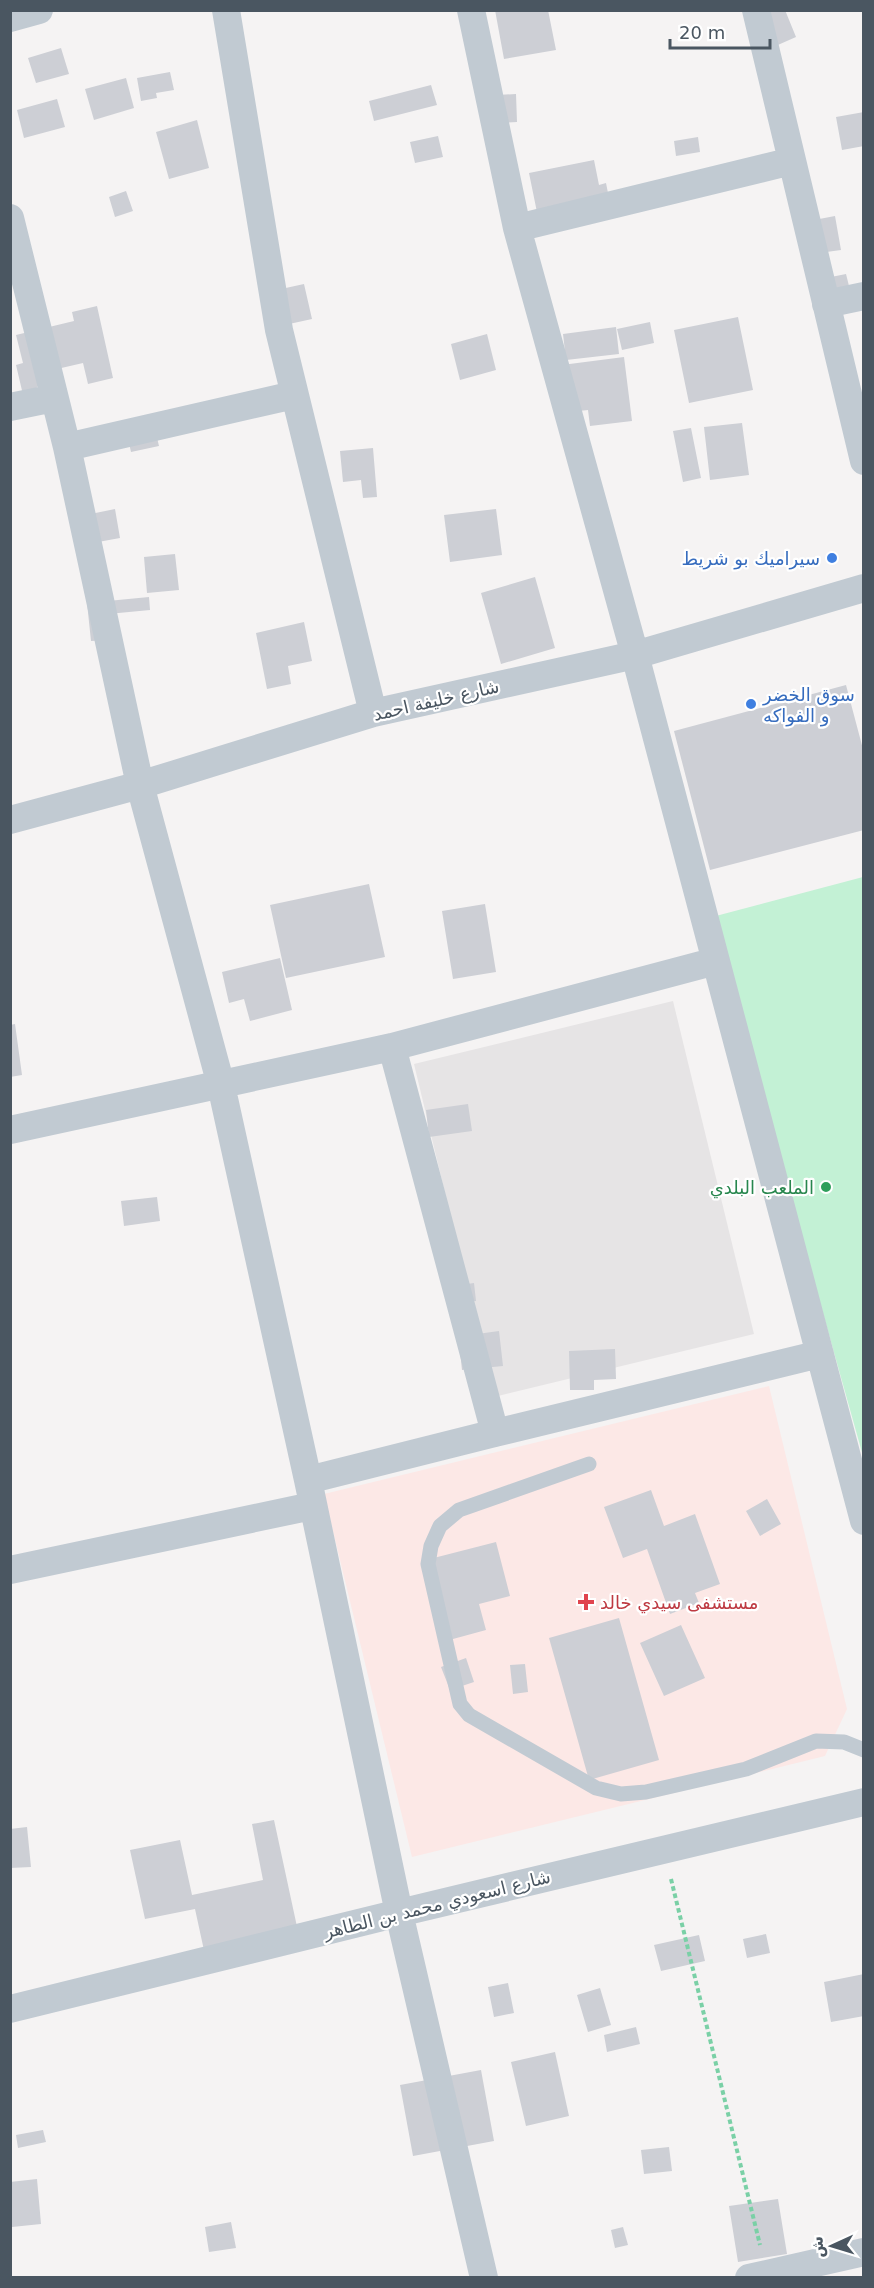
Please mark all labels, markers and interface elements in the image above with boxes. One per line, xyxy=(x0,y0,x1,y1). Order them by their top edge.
scale bar xyxy=(670,12,770,50)
text: 20 m xyxy=(679,22,725,43)
place label: سيراميك بو شريط xyxy=(681,548,820,570)
marker: سيراميك بو شريط xyxy=(825,551,839,565)
street label: شارع خليفة احمد xyxy=(371,675,501,726)
place label: سوق الخضر و الفواكه xyxy=(762,684,855,727)
marker: سوق الخضر و الفواكه xyxy=(744,697,758,711)
place label: الملعب البلدي xyxy=(710,1177,814,1199)
marker: الملعب البلدي xyxy=(819,1180,833,1194)
place label: مستشفى سيدي خالد xyxy=(600,1592,758,1614)
marker: مستشفى سيدي خالد xyxy=(577,1593,595,1611)
street label: شارع اسعودي محمد بن الطاهر xyxy=(320,1866,553,1944)
north arrow xyxy=(802,2216,862,2276)
text: ش xyxy=(807,2235,828,2259)

